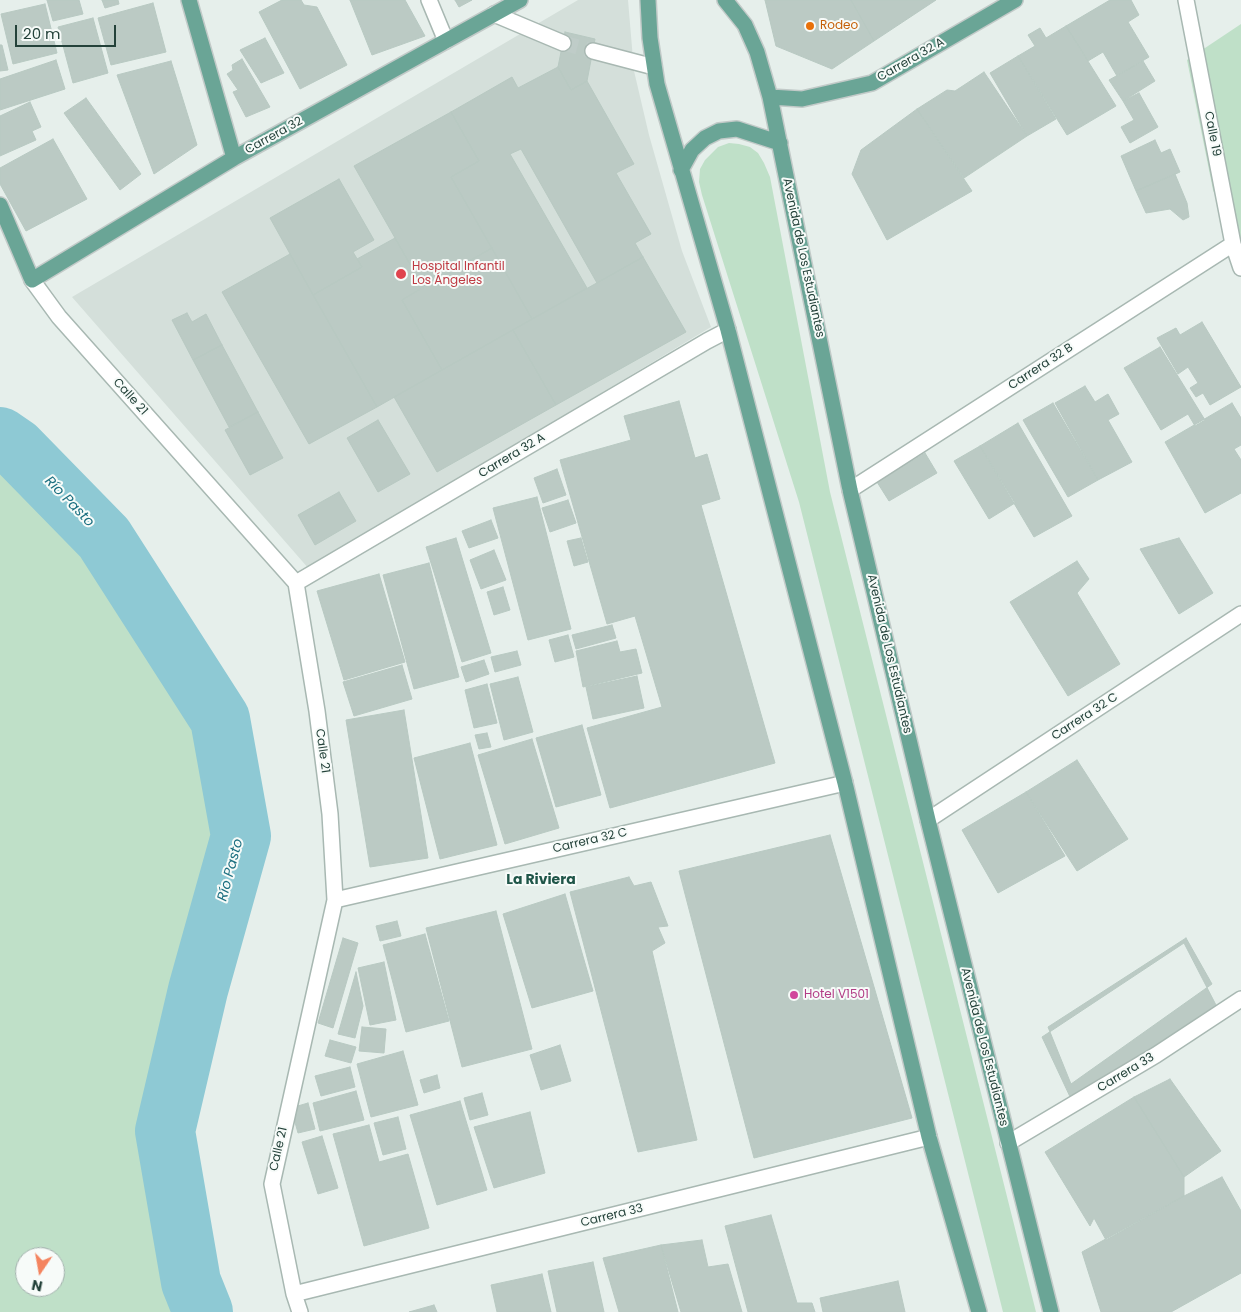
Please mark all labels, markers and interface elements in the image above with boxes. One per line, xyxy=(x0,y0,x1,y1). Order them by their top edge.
scale bar xyxy=(18,15,119,47)
place label: Rodeo xyxy=(820,19,858,33)
marker: Rodeo xyxy=(804,20,816,32)
text: 20 m xyxy=(23,23,61,44)
street label: Carrera 32 A xyxy=(875,35,947,85)
street label: Calle 19 xyxy=(1201,110,1223,158)
street label: Carrera 32 xyxy=(243,114,305,158)
street label: Avenida de Los Estudiantes xyxy=(779,177,827,339)
place label: Hospital Infantil Los Ángeles xyxy=(412,260,505,288)
marker: Hospital Infantil Los Ángeles xyxy=(394,267,408,281)
street label: Carrera 32 B xyxy=(1006,341,1076,393)
street label: Calle 21 xyxy=(110,376,150,418)
street label: Carrera 32 A xyxy=(476,431,548,481)
water label: Río Pasto xyxy=(41,473,97,531)
street label: Avenida de Los Estudiantes xyxy=(864,573,914,735)
street label: Carrera 32 C xyxy=(1049,690,1121,744)
street label: Calle 21 xyxy=(312,728,332,774)
street label: Carrera 32 C xyxy=(551,825,629,857)
water label: Río Pasto xyxy=(215,837,247,903)
district label: La Riviera xyxy=(506,872,576,888)
street label: Avenida de Los Estudiantes xyxy=(957,966,1011,1128)
place label: Hotel V1501 xyxy=(804,988,869,1002)
marker: Hotel V1501 xyxy=(788,989,800,1001)
street label: Carrera 33 xyxy=(1095,1050,1157,1096)
street label: Calle 21 xyxy=(267,1126,291,1172)
street label: Carrera 33 xyxy=(579,1201,645,1231)
north arrow xyxy=(15,1247,65,1297)
text: N xyxy=(30,1275,44,1297)

